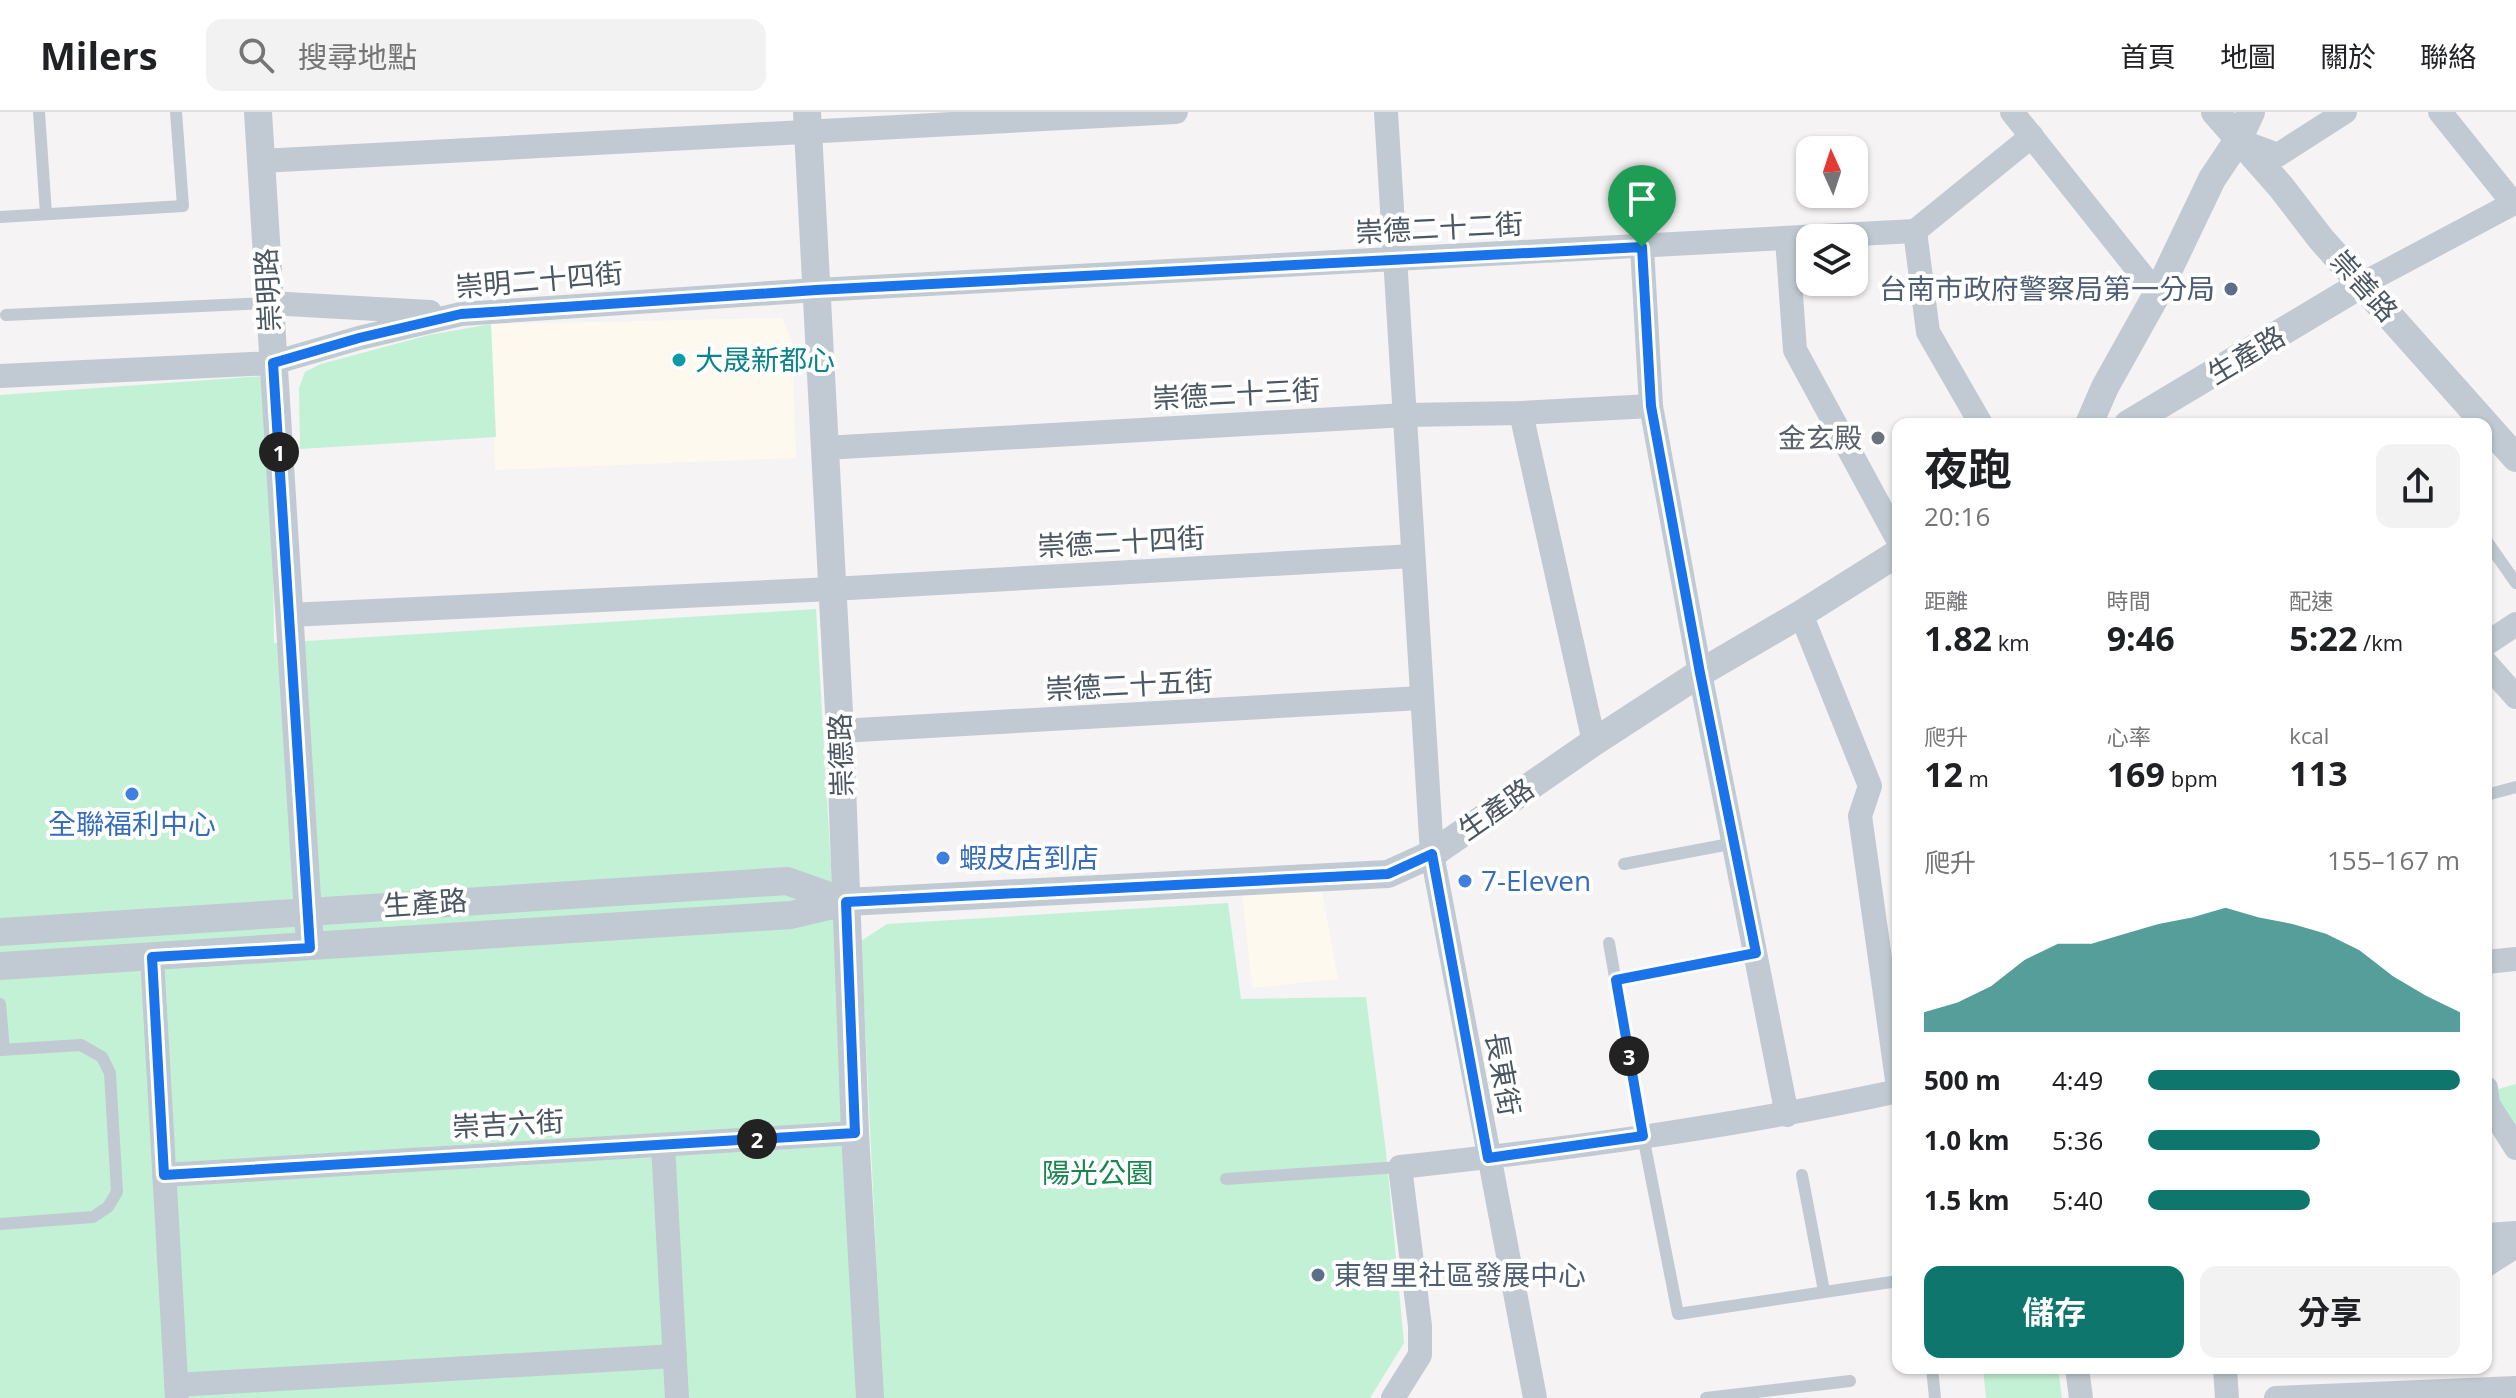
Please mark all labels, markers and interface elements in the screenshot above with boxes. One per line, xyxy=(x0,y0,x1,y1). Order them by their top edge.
search box xyxy=(206,19,766,91)
text: Milers xyxy=(40,29,158,81)
icon: search xyxy=(234,33,278,77)
text: 搜尋地點 xyxy=(298,36,418,77)
text: 首頁 xyxy=(2120,37,2176,75)
text: 地圖 xyxy=(2220,37,2276,75)
text: 關於 xyxy=(2320,37,2376,75)
text: 聯絡 xyxy=(2420,37,2476,75)
north arrow xyxy=(1796,136,1868,208)
map controls xyxy=(1796,136,1868,296)
pin xyxy=(1608,165,1676,247)
icon: arrive xyxy=(1620,177,1664,221)
street label: 崇德二十二街 xyxy=(1354,204,1524,250)
button: layers xyxy=(1796,224,1868,296)
street label: 崇善路 xyxy=(2323,241,2407,329)
street label: 崇明路 xyxy=(246,247,288,333)
street label: 崇明二十四街 xyxy=(454,253,624,305)
place label: 台南市政府警察局第一分局 xyxy=(1879,269,2215,307)
marker: 台南市政府警察局第一分局 xyxy=(2222,280,2240,298)
street label: 生產路 xyxy=(2200,316,2291,392)
place label: 大晟新都心 xyxy=(695,340,835,378)
marker: 大晟新都心 xyxy=(670,351,688,369)
street label: 崇德二十三街 xyxy=(1151,370,1321,416)
place label: 金玄殿 xyxy=(1778,418,1862,456)
marker: 金玄殿 xyxy=(1869,429,1887,447)
pin: 1 xyxy=(259,432,299,472)
text: 1 xyxy=(273,437,285,467)
text: 夜跑 xyxy=(1924,438,2012,498)
button: share xyxy=(2376,444,2460,528)
text: 20:16 xyxy=(1924,498,1990,534)
street label: 崇德二十四街 xyxy=(1036,518,1206,564)
text: 距離 xyxy=(1924,585,1968,615)
text: 時間 xyxy=(2107,585,2151,615)
text: 配速 xyxy=(2289,585,2333,615)
text: 1.82 xyxy=(1924,615,1992,661)
text: 9:46 xyxy=(2107,615,2175,661)
text: 5:22 xyxy=(2289,615,2357,661)
text: km xyxy=(1992,627,2030,657)
text: /km xyxy=(2357,627,2403,657)
street label: 崇德二十五街 xyxy=(1044,661,1214,707)
street label: 崇德路 xyxy=(820,712,860,798)
text: kcal xyxy=(2289,720,2329,750)
text: 爬升 xyxy=(1924,721,1968,751)
text: 心率 xyxy=(2107,721,2151,751)
text: 113 xyxy=(2289,750,2348,796)
text: 12 xyxy=(1924,751,1963,797)
text: 169 xyxy=(2107,751,2165,797)
text: m xyxy=(1963,763,1989,793)
text: bpm xyxy=(2165,763,2218,793)
street label: 生產路 xyxy=(1450,769,1541,848)
marker: 全聯福利中心 xyxy=(123,785,141,803)
place label: 全聯福利中心 xyxy=(48,804,216,842)
place label: 蝦皮店到店 xyxy=(959,838,1099,876)
text: 155–167 m xyxy=(2327,842,2460,878)
text: 爬升 xyxy=(1924,844,1976,880)
marker: 蝦皮店到店 xyxy=(934,849,952,867)
place label: 7-Eleven xyxy=(1481,861,1591,899)
marker: 7-Eleven xyxy=(1456,872,1474,890)
street label: 生產路 xyxy=(382,880,468,924)
street label: 長東街 xyxy=(1478,1029,1530,1118)
pin: 3 xyxy=(1609,1036,1649,1076)
text: 3 xyxy=(1623,1041,1635,1071)
text: 500 m xyxy=(1924,1062,2001,1098)
text: 4:49 xyxy=(2052,1062,2103,1098)
street label: 崇吉六街 xyxy=(451,1101,565,1145)
pin: 2 xyxy=(737,1119,777,1159)
text: 1.0 km xyxy=(1924,1122,2010,1158)
text: 5:36 xyxy=(2052,1122,2103,1158)
text: 2 xyxy=(751,1124,763,1154)
park label: 陽光公園 xyxy=(1042,1153,1154,1191)
text: 1.5 km xyxy=(1924,1182,2010,1218)
text: 5:40 xyxy=(2052,1182,2103,1218)
place label: 東智里社區發展中心 xyxy=(1334,1255,1586,1293)
marker: 東智里社區發展中心 xyxy=(1309,1266,1327,1284)
button: 儲存 xyxy=(1924,1266,2184,1358)
button: 分享 xyxy=(2200,1266,2460,1358)

